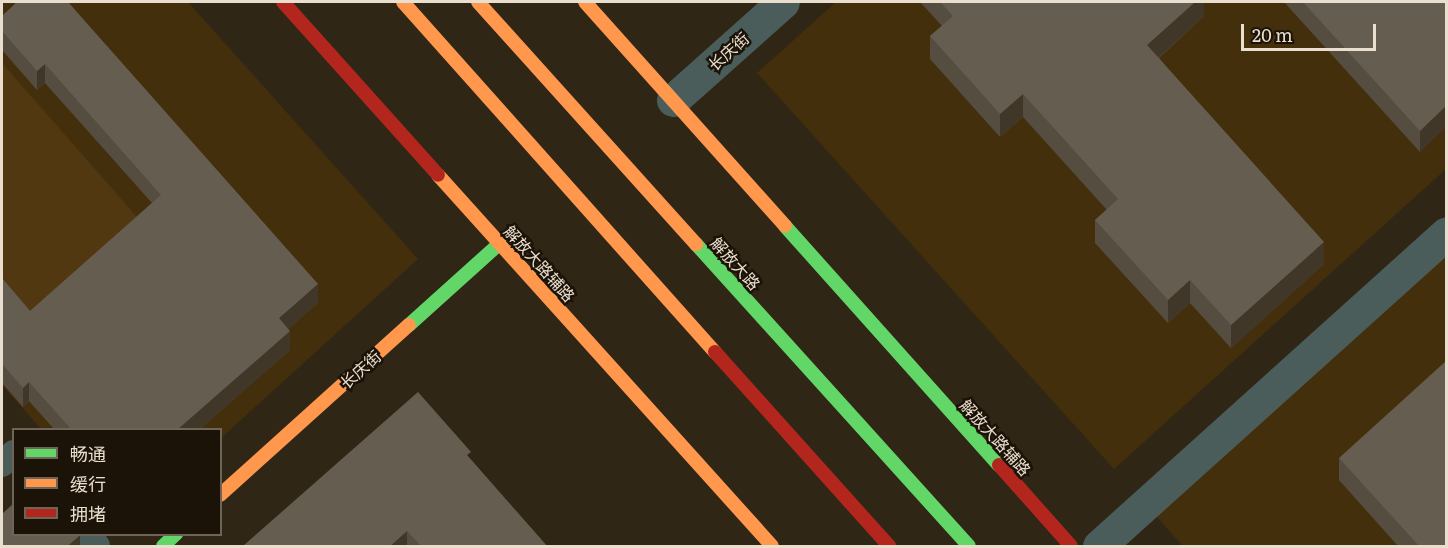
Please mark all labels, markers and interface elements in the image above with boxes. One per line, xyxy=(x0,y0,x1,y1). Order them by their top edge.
scale bar xyxy=(1244,12,1379,50)
text: 20 m xyxy=(1252,21,1293,48)
street label: 长庆街 xyxy=(704,28,752,74)
street label: 解放大路辅路 xyxy=(501,221,579,305)
street label: 解放大路 xyxy=(707,233,765,293)
street label: 长庆街 xyxy=(336,346,384,392)
street label: 解放大路辅路 xyxy=(957,395,1035,479)
legend xyxy=(12,428,222,536)
text: 畅通 xyxy=(70,440,106,467)
text: 缓行 xyxy=(70,470,106,497)
text: 拥堵 xyxy=(70,500,106,527)

